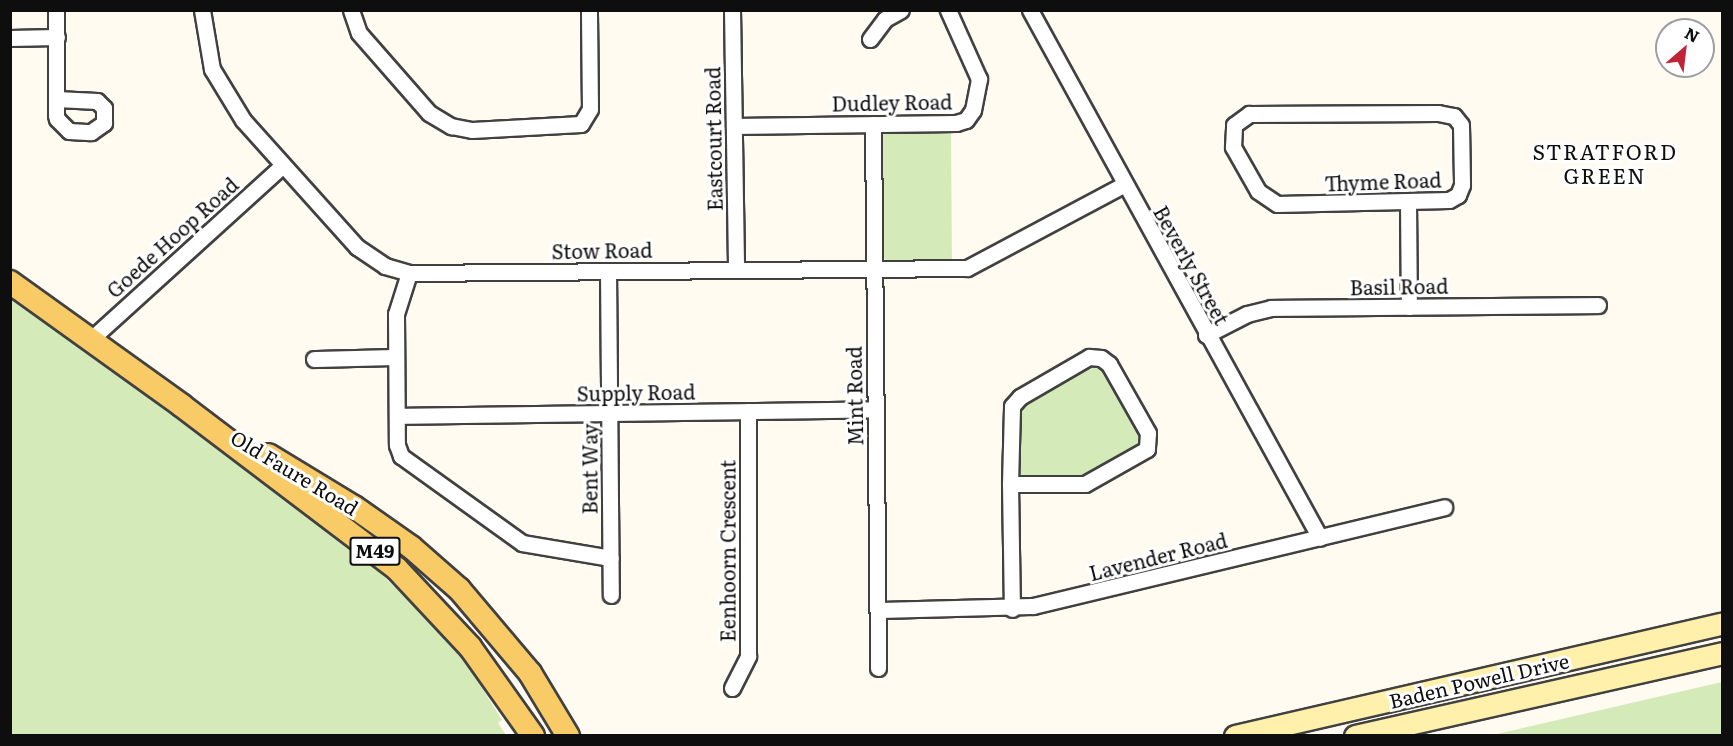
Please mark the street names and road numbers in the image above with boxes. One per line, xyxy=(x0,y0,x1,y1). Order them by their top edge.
street label: Eastcourt Road xyxy=(700,67,726,211)
street label: Dudley Road xyxy=(831,89,953,115)
street label: Thyme Road xyxy=(1324,167,1442,195)
street label: Goede Hoop Road xyxy=(101,172,243,302)
street label: Beverly Street xyxy=(1149,201,1235,329)
street label: Stow Road xyxy=(551,237,653,263)
street label: Basil Road xyxy=(1349,273,1449,299)
street label: Mint Road xyxy=(841,346,867,446)
street label: Supply Road xyxy=(576,379,696,405)
street label: Bent Way xyxy=(577,424,601,514)
street label: Old Faure Road xyxy=(227,425,363,519)
street label: Eenhoorn Crescent xyxy=(715,460,739,642)
street label: Lavender Road xyxy=(1086,527,1230,585)
road number: M49 xyxy=(350,536,400,566)
street label: Baden Powell Drive xyxy=(1387,648,1571,712)

